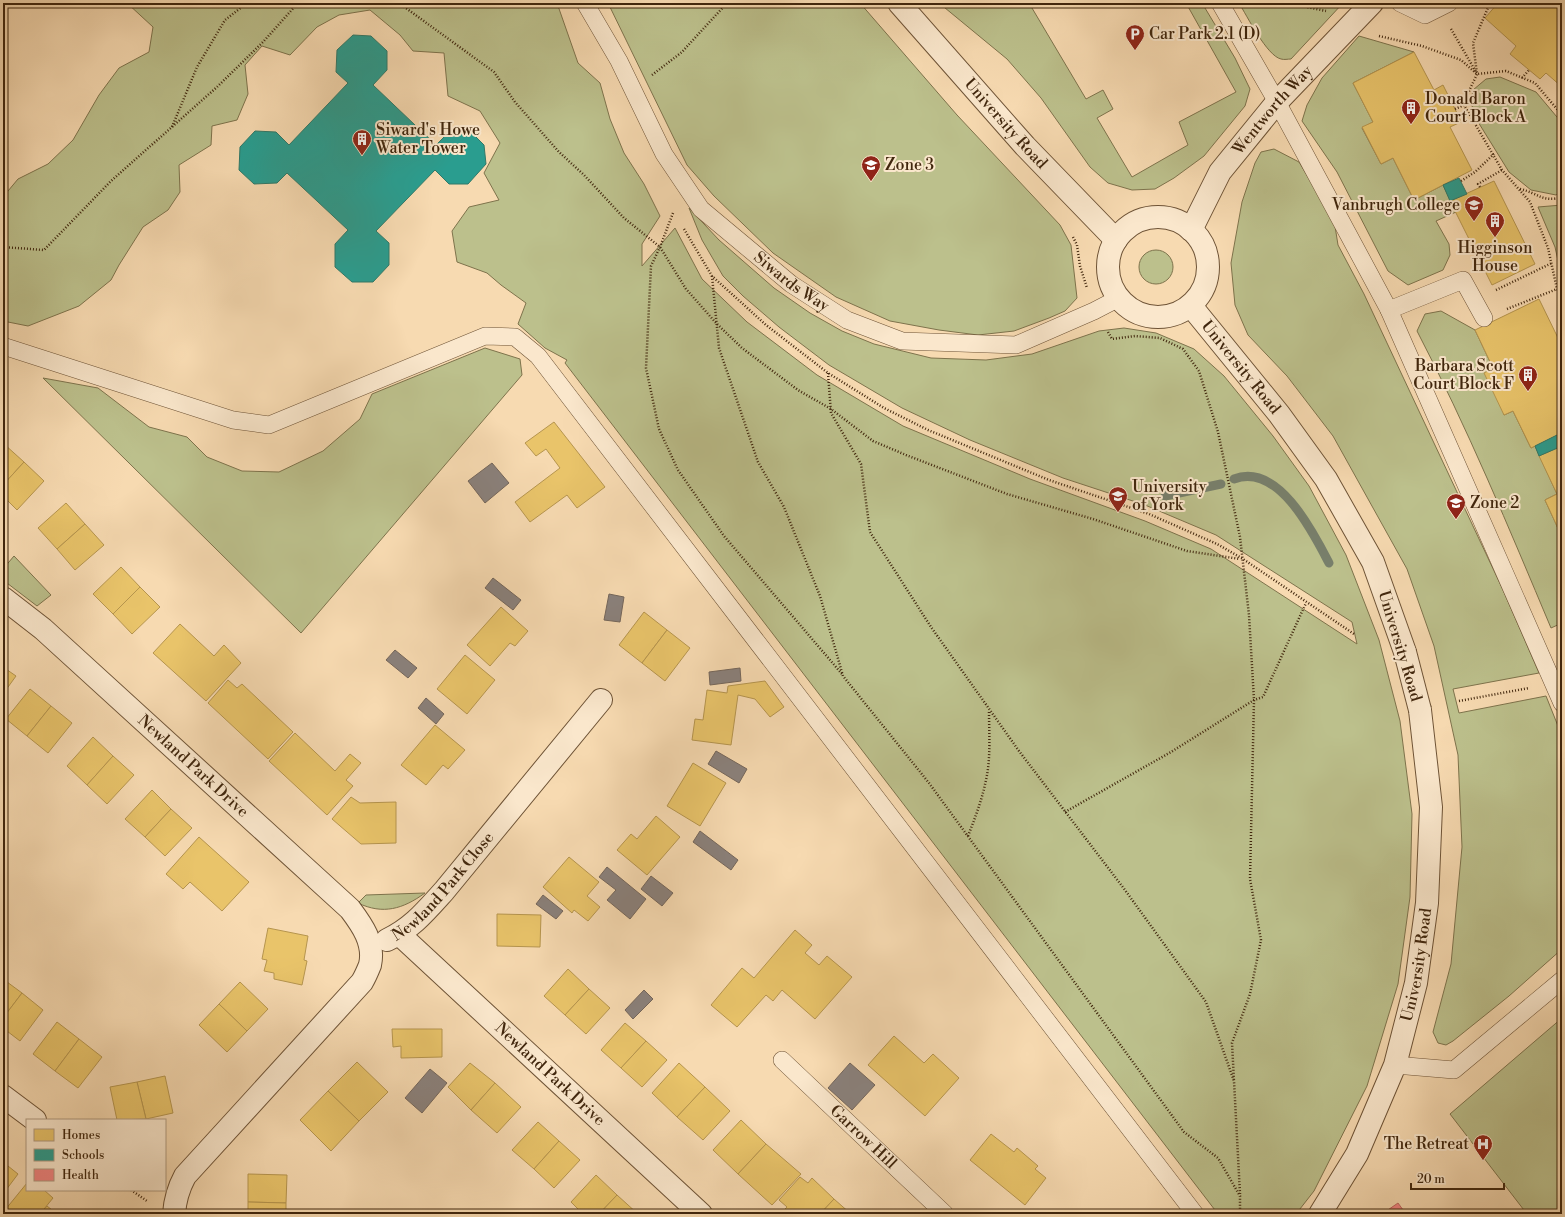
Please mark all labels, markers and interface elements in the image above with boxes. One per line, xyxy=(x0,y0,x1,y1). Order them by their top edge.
parking icon: Car Park 2.1 (D) xyxy=(1124,23,1146,51)
place label: Car Park 2.1 (D) xyxy=(1149,24,1260,44)
street label: Wentworth Way xyxy=(1227,61,1317,160)
street label: University Road xyxy=(960,74,1052,173)
place label: Donald Baron Court Block A xyxy=(1425,89,1527,127)
building icon: Donald Baron Court Block A xyxy=(1400,97,1422,125)
place label: Siward's Howe Water Tower xyxy=(375,120,480,158)
building icon: Siward's Howe Water Tower xyxy=(351,128,373,156)
school or university icon: Zone 3 xyxy=(860,154,882,182)
place label: Zone 3 xyxy=(885,155,934,175)
school or university icon: Vanbrugh College xyxy=(1463,194,1485,222)
place label: Vanbrugh College xyxy=(1331,195,1460,215)
building icon: Higginson House xyxy=(1484,210,1506,238)
place label: Higginson House xyxy=(1457,238,1533,276)
street label: Siwards Way xyxy=(750,247,833,316)
street label: University Road xyxy=(1197,316,1285,418)
place label: Barbara Scott Court Block F xyxy=(1413,356,1514,394)
building icon: Barbara Scott Court Block F xyxy=(1517,364,1539,392)
place label: University of York xyxy=(1132,477,1207,515)
school or university icon: University of York xyxy=(1107,485,1129,513)
school or university icon: Zone 2 xyxy=(1445,492,1467,520)
place label: Zone 2 xyxy=(1470,493,1519,513)
street label: University Road xyxy=(1374,588,1426,704)
street label: Newland Park Drive xyxy=(134,710,253,822)
street label: Newland Park Close xyxy=(388,828,498,945)
street label: University Road xyxy=(1397,907,1436,1024)
street label: Newland Park Drive xyxy=(491,1018,609,1130)
street label: Garrow Hill xyxy=(826,1101,901,1173)
legend xyxy=(26,1119,166,1191)
text: Homes xyxy=(62,1128,100,1143)
hospital icon: The Retreat xyxy=(1472,1133,1494,1161)
place label: The Retreat xyxy=(1384,1134,1469,1154)
text: Schools xyxy=(62,1148,104,1163)
scale bar xyxy=(1411,1165,1504,1191)
text: Health xyxy=(62,1168,99,1183)
text: 20 m xyxy=(1417,1172,1445,1187)

